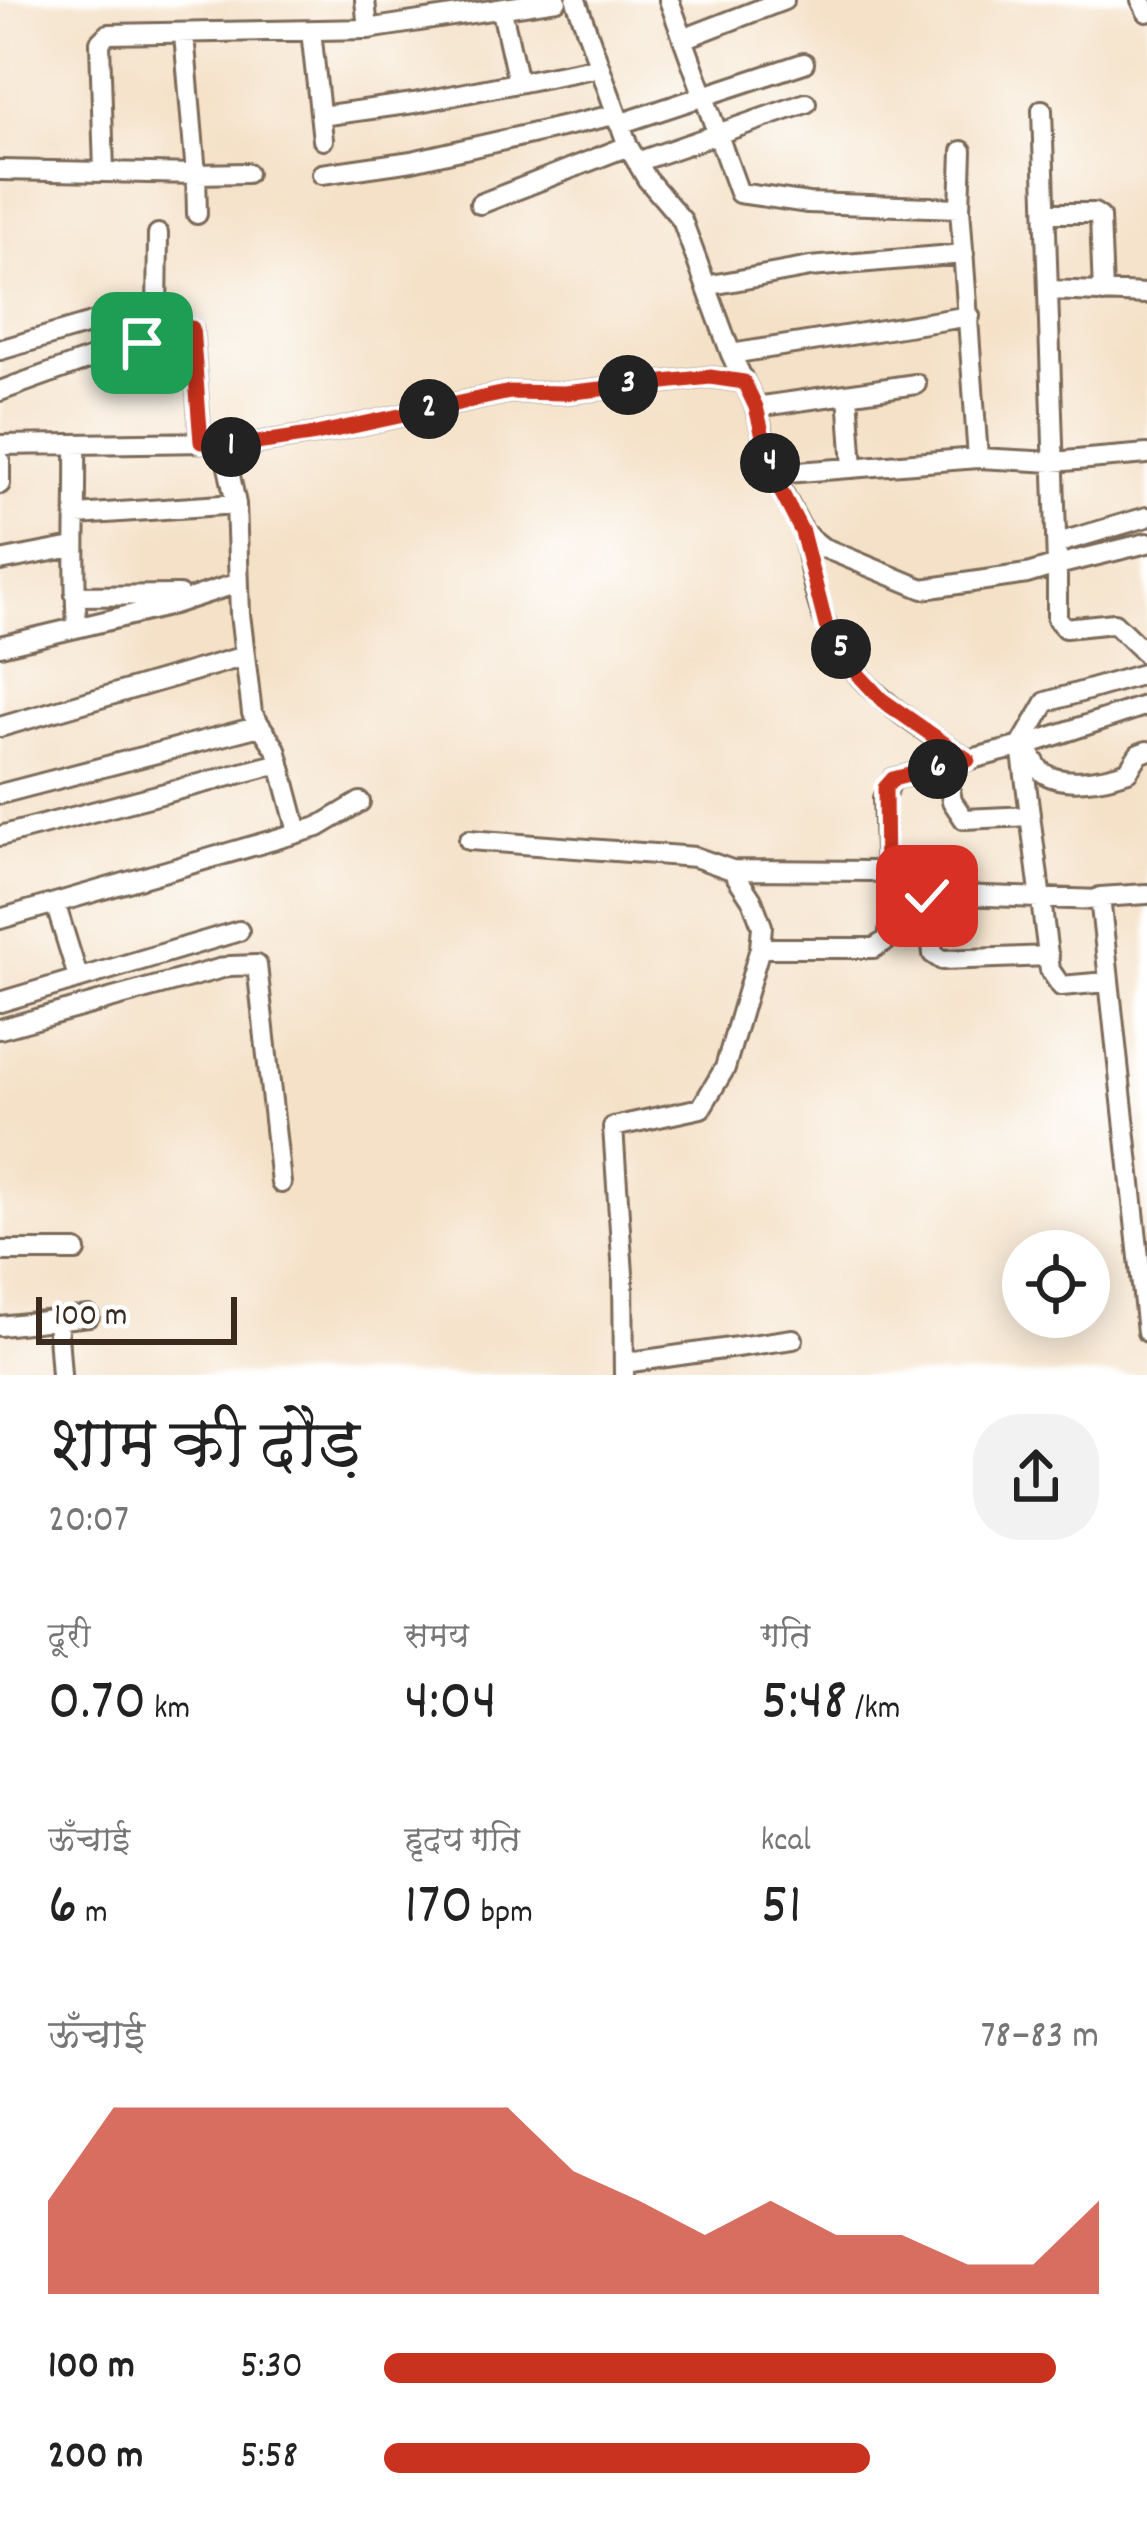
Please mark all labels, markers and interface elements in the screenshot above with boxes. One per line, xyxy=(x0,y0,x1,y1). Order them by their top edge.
pin xyxy=(91,292,193,394)
icon: arrive xyxy=(109,310,175,376)
pin: 3 xyxy=(598,355,658,415)
text: 3 xyxy=(621,361,635,408)
pin: 2 xyxy=(399,379,459,439)
text: 2 xyxy=(422,385,436,432)
pin: 1 xyxy=(201,417,261,477)
text: 1 xyxy=(227,423,235,470)
pin: 4 xyxy=(740,433,800,493)
text: 4 xyxy=(763,439,777,486)
pin: 5 xyxy=(811,619,871,679)
text: 5 xyxy=(833,625,849,672)
pin: 6 xyxy=(908,739,968,799)
text: 6 xyxy=(930,745,946,792)
pin xyxy=(876,845,978,947)
icon: check xyxy=(894,863,960,929)
map controls xyxy=(1002,1230,1110,1338)
button: locate xyxy=(1002,1230,1110,1338)
scale bar xyxy=(36,1291,237,1344)
text: 100 m xyxy=(54,1294,127,1341)
text: शाम की दौड़ xyxy=(48,1403,361,1497)
button: share xyxy=(973,1414,1099,1540)
text: 20:07 xyxy=(48,1495,129,1550)
text: दूरी xyxy=(48,1615,91,1662)
text: समय xyxy=(404,1615,469,1662)
text: गति xyxy=(761,1615,810,1662)
text: 0.70 xyxy=(48,1662,146,1748)
text: 4:04 xyxy=(404,1662,497,1748)
text: 5:48 xyxy=(761,1662,847,1748)
text: km xyxy=(146,1687,190,1734)
text: /km xyxy=(847,1687,901,1734)
text: ऊँचाई xyxy=(48,1819,131,1866)
text: हृदय गति xyxy=(404,1819,520,1866)
text: kcal xyxy=(761,1819,811,1866)
text: 6 xyxy=(48,1866,77,1952)
text: 170 xyxy=(404,1866,473,1952)
text: 51 xyxy=(761,1866,802,1952)
text: m xyxy=(77,1891,108,1938)
text: bpm xyxy=(473,1891,533,1938)
text: ऊँचाई xyxy=(48,2011,146,2066)
text: 78–83 m xyxy=(980,2011,1099,2066)
text: 100 m xyxy=(48,2341,135,2396)
text: 5:30 xyxy=(240,2341,303,2396)
text: 200 m xyxy=(48,2431,143,2486)
text: 5:58 xyxy=(240,2431,298,2486)

